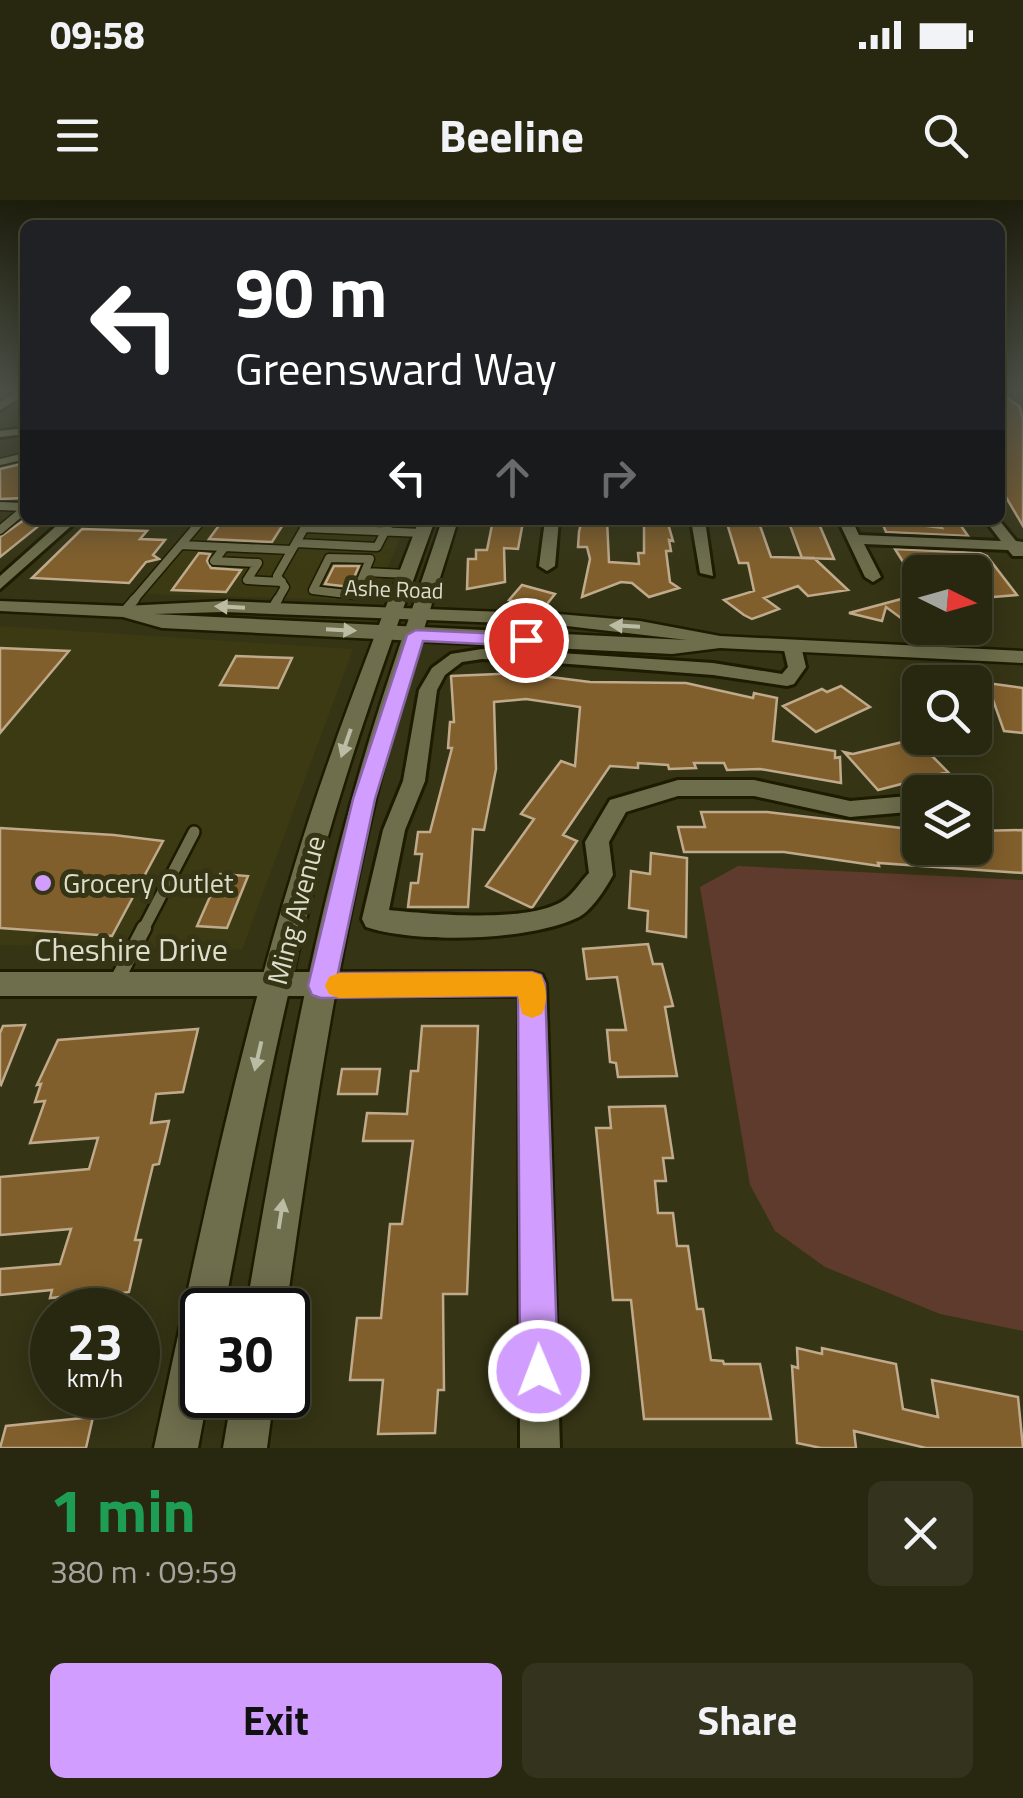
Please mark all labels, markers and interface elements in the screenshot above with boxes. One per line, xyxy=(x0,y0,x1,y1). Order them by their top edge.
text: 09:58 xyxy=(50,6,145,64)
text: Beeline xyxy=(439,101,584,169)
icon: menu xyxy=(50,108,105,163)
icon: search xyxy=(918,108,973,163)
text: 90 m xyxy=(235,238,388,344)
icon: left xyxy=(70,260,200,390)
text: Greensward Way xyxy=(235,334,557,402)
icon: left xyxy=(380,450,435,505)
icon: ahead xyxy=(485,450,540,505)
icon: right xyxy=(590,450,645,505)
north arrow xyxy=(902,555,992,645)
map controls xyxy=(902,555,992,865)
street label: Ashe Road xyxy=(344,570,444,608)
pin xyxy=(484,598,569,683)
one-way arrow xyxy=(214,599,246,615)
icon: arrive xyxy=(499,613,554,668)
one-way arrow xyxy=(608,618,640,634)
one-way arrow xyxy=(326,623,358,639)
button: search xyxy=(902,665,992,755)
one-way arrow xyxy=(338,729,353,759)
button: layers xyxy=(902,775,992,865)
street label: Ming Avenue xyxy=(255,830,336,989)
place label: Grocery Outlet xyxy=(63,861,234,904)
marker: Grocery Outlet xyxy=(32,872,54,894)
street label: Cheshire Drive xyxy=(34,925,228,973)
one-way arrow xyxy=(250,1041,265,1072)
one-way arrow xyxy=(273,1197,289,1229)
speed limit sign: 30 xyxy=(180,1288,310,1418)
text: 23 xyxy=(67,1303,123,1379)
position arrow xyxy=(487,1319,591,1423)
text: km/h xyxy=(67,1359,123,1397)
text: 1 min xyxy=(50,1464,196,1555)
button: close xyxy=(868,1481,973,1586)
text: 380 m · 09:59 xyxy=(50,1547,237,1595)
button: Exit xyxy=(50,1663,502,1778)
button: Share xyxy=(522,1663,973,1778)

